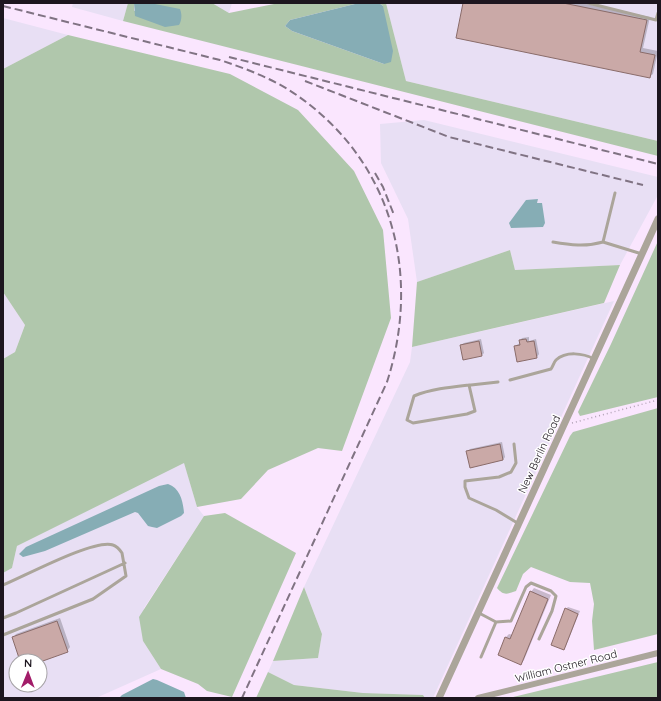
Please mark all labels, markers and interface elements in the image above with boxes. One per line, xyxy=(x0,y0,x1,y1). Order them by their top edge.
street label: New Berlin Road xyxy=(515,413,563,495)
street label: William Ostner Road xyxy=(514,647,618,685)
north arrow xyxy=(8,653,48,693)
text: N xyxy=(24,656,32,670)

